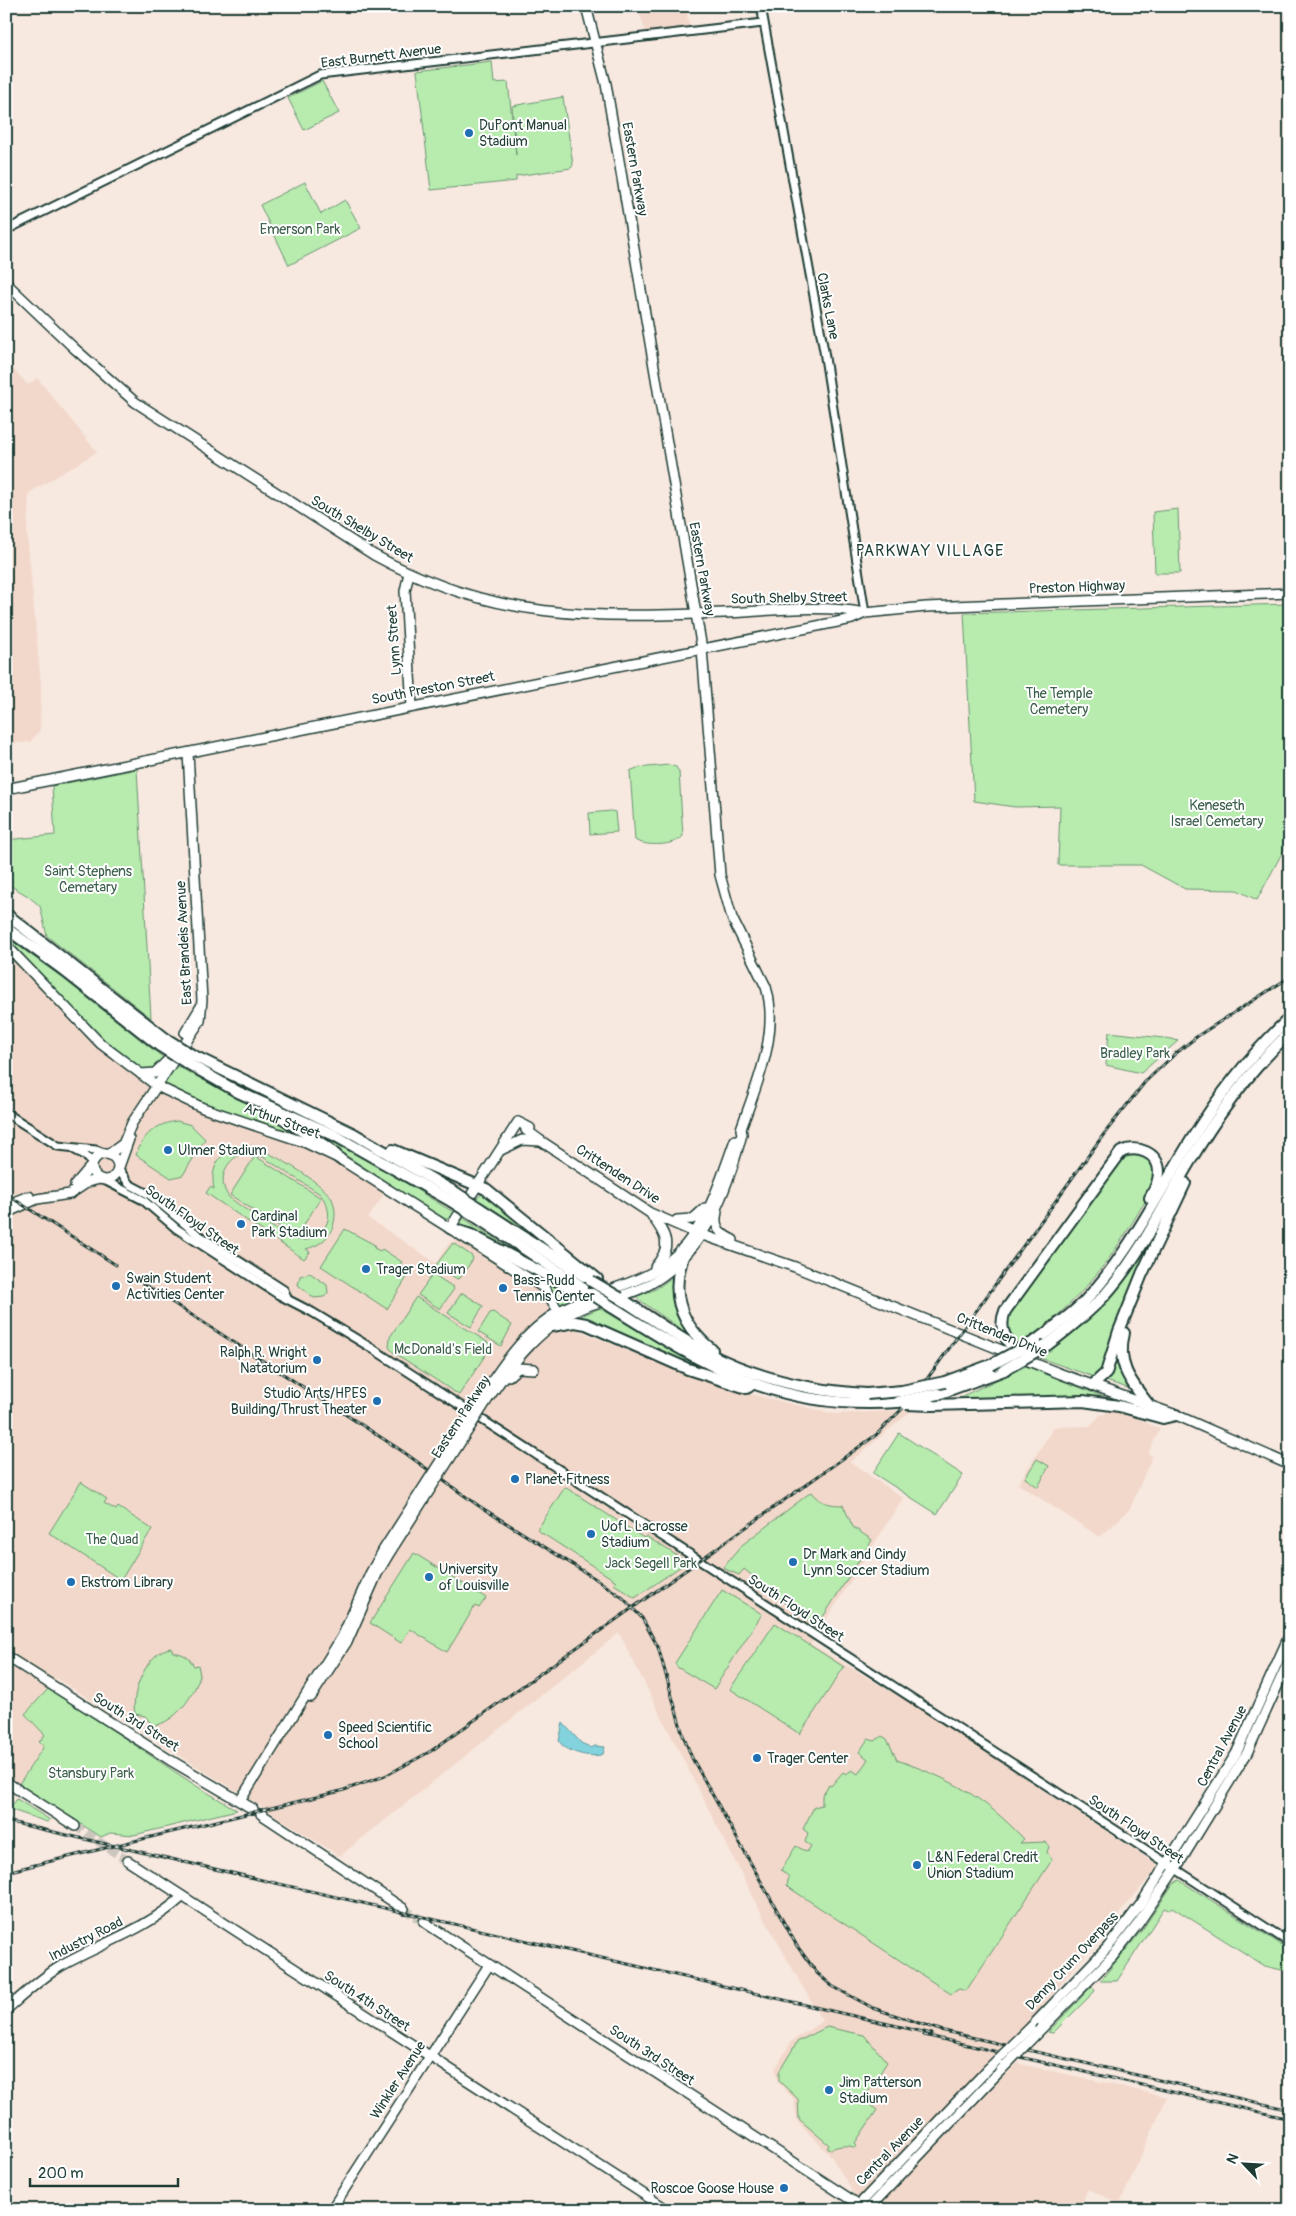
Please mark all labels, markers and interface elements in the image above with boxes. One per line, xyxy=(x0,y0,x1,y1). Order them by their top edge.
street label: East Burnett Avenue xyxy=(320,40,442,72)
place label: DuPont Manual Stadium xyxy=(479,117,567,150)
street label: Eastern Parkway xyxy=(618,121,652,217)
marker: DuPont Manual Stadium xyxy=(463,127,475,139)
park label: Emerson Park xyxy=(260,221,341,238)
street label: Clarks Lane xyxy=(813,271,843,341)
street label: South Shelby Street xyxy=(308,492,417,567)
street label: Eastern Parkway xyxy=(685,521,719,617)
district label: PARKWAY VILLAGE xyxy=(856,541,1004,561)
street label: Preston Highway xyxy=(1029,577,1125,597)
street label: South Shelby Street xyxy=(730,588,848,608)
street label: Lynn Street xyxy=(383,604,405,676)
street label: South Preston Street xyxy=(370,668,496,708)
park label: The Temple Cemetery xyxy=(1025,685,1093,718)
park label: Keneseth Israel Cemetary xyxy=(1171,797,1263,830)
park label: Saint Stephens Cemetary xyxy=(44,863,133,896)
street label: East Brandeis Avenue xyxy=(172,880,196,1006)
park label: Bradley Park xyxy=(1100,1045,1170,1062)
street label: Arthur Street xyxy=(242,1099,323,1143)
street label: Crittenden Drive xyxy=(573,1141,663,1207)
place label: Ulmer Stadium xyxy=(178,1142,267,1159)
marker: Ulmer Stadium xyxy=(162,1144,174,1156)
street label: South Floyd Street xyxy=(142,1181,243,1259)
place label: Cardinal Park Stadium xyxy=(251,1208,327,1241)
marker: Cardinal Park Stadium xyxy=(235,1218,247,1230)
place label: Trager Stadium xyxy=(376,1261,466,1278)
marker: Trager Stadium xyxy=(360,1263,372,1275)
place label: Swain Student Activities Center xyxy=(126,1270,224,1303)
place label: Bass-Rudd Tennis Center xyxy=(513,1272,595,1305)
marker: Swain Student Activities Center xyxy=(110,1280,122,1292)
marker: Bass-Rudd Tennis Center xyxy=(497,1282,509,1294)
street label: Crittenden Drive xyxy=(954,1309,1050,1361)
park label: McDonald's Field xyxy=(394,1341,492,1358)
place label: Ralph R. Wright Natatorium xyxy=(220,1344,307,1377)
marker: Ralph R. Wright Natatorium xyxy=(311,1354,323,1366)
street label: Eastern Parkway xyxy=(428,1373,494,1461)
place label: Studio Arts/HPES Building/Thrust Theater xyxy=(231,1385,367,1418)
marker: Studio Arts/HPES Building/Thrust Theater xyxy=(371,1395,383,1407)
place label: Planet Fitness xyxy=(525,1471,610,1488)
marker: Planet Fitness xyxy=(509,1473,521,1485)
place label: UofL Lacrosse Stadium xyxy=(601,1518,688,1551)
marker: UofL Lacrosse Stadium xyxy=(585,1528,597,1540)
park label: The Quad xyxy=(85,1531,139,1548)
place label: Dr Mark and Cindy Lynn Soccer Stadium xyxy=(803,1546,929,1579)
park label: Jack Segell Park xyxy=(605,1555,697,1572)
marker: Dr Mark and Cindy Lynn Soccer Stadium xyxy=(787,1556,799,1568)
place label: University of Louisville xyxy=(439,1561,509,1594)
marker: University of Louisville xyxy=(423,1571,435,1583)
street label: South Floyd Street xyxy=(745,1571,848,1646)
place label: Ekstrom Library xyxy=(81,1574,173,1591)
marker: Ekstrom Library xyxy=(65,1576,77,1588)
street label: South 3rd Street xyxy=(90,1689,183,1755)
street label: Central Avenue xyxy=(1193,1702,1251,1790)
place label: Speed Scientific School xyxy=(338,1719,432,1752)
marker: Speed Scientific School xyxy=(322,1729,334,1741)
place label: Trager Center xyxy=(767,1750,848,1767)
marker: Trager Center xyxy=(751,1752,763,1764)
park label: Stansbury Park xyxy=(48,1765,134,1782)
street label: South Floyd Street xyxy=(1085,1791,1187,1867)
place label: L&N Federal Credit Union Stadium xyxy=(927,1849,1038,1882)
marker: L&N Federal Credit Union Stadium xyxy=(911,1859,923,1871)
street label: Denny Crum Overpass xyxy=(1022,1908,1123,2014)
street label: Industry Road xyxy=(46,1913,126,1965)
street label: South 4th Street xyxy=(321,1967,414,2035)
street label: South 3rd Street xyxy=(606,2021,698,2089)
street label: Winkler Avenue xyxy=(367,2038,430,2122)
place label: Jim Patterson Stadium xyxy=(839,2074,921,2107)
marker: Jim Patterson Stadium xyxy=(823,2084,835,2096)
street label: Central Avenue xyxy=(853,2113,927,2189)
north arrow xyxy=(1218,2138,1268,2188)
text: N xyxy=(1223,2151,1242,2167)
scale bar xyxy=(30,2156,178,2188)
text: 200 m xyxy=(38,2164,83,2183)
place label: Roscoe Goose House xyxy=(650,2180,774,2197)
marker: Roscoe Goose House xyxy=(778,2182,790,2194)

